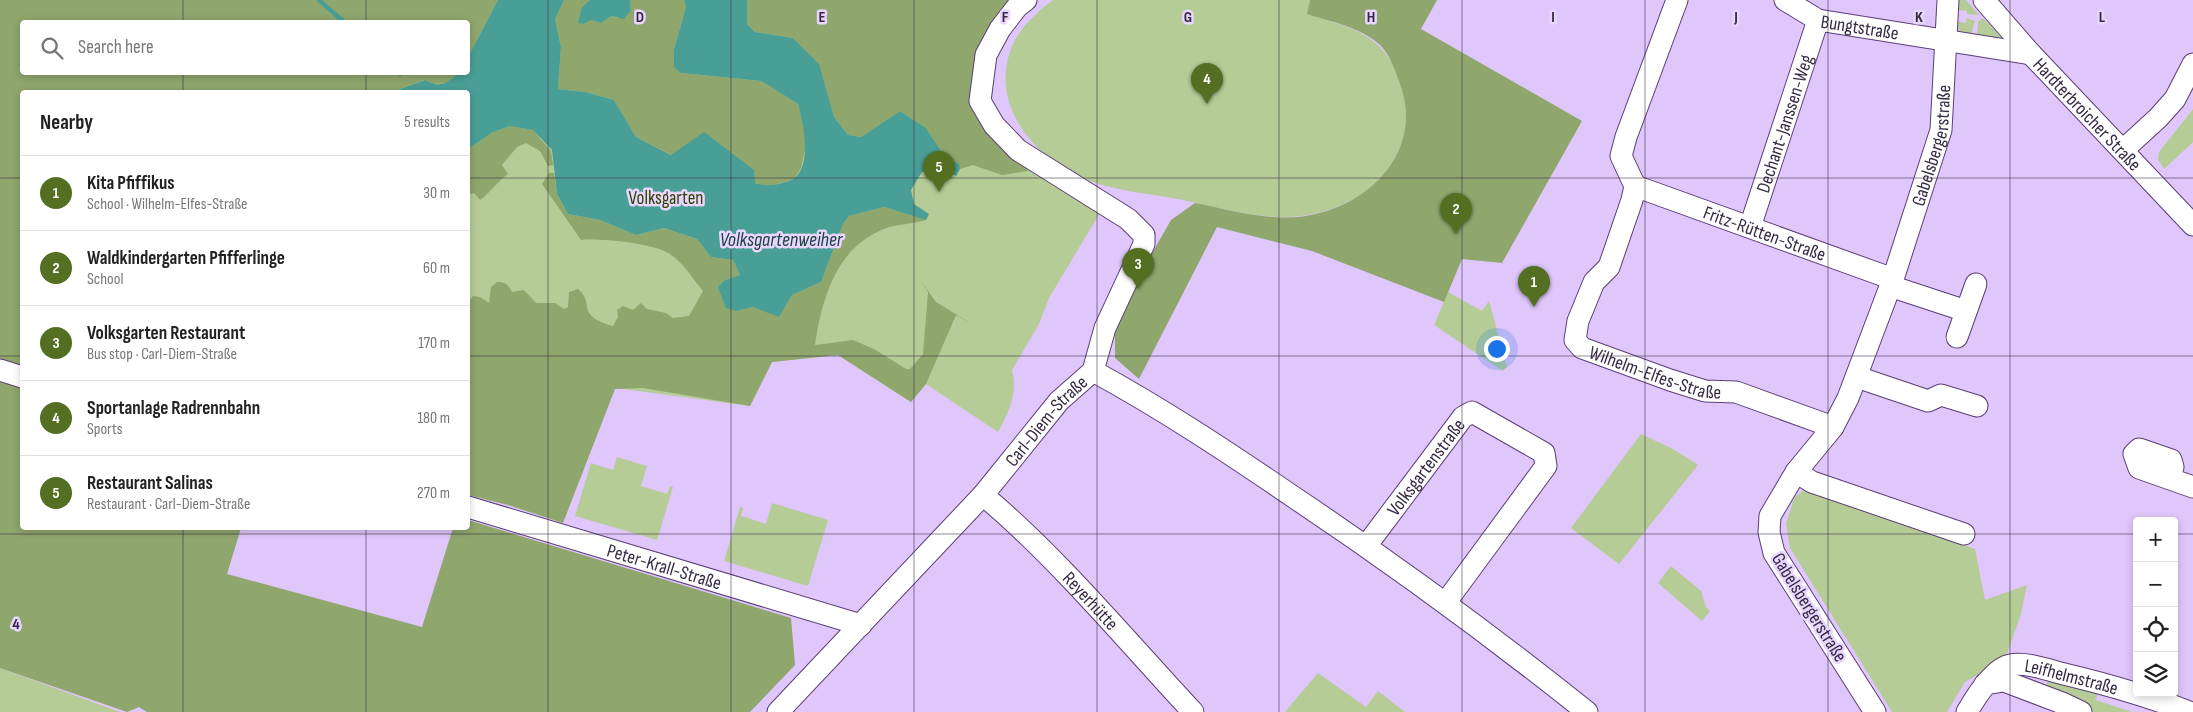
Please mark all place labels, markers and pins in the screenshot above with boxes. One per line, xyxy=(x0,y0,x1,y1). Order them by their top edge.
pin: 4 xyxy=(1191,63,1223,104)
pin: 5 xyxy=(923,151,955,192)
pin: 2 xyxy=(1440,193,1472,234)
pin: 3 xyxy=(1122,248,1154,289)
pin: 1 xyxy=(1518,266,1550,307)

